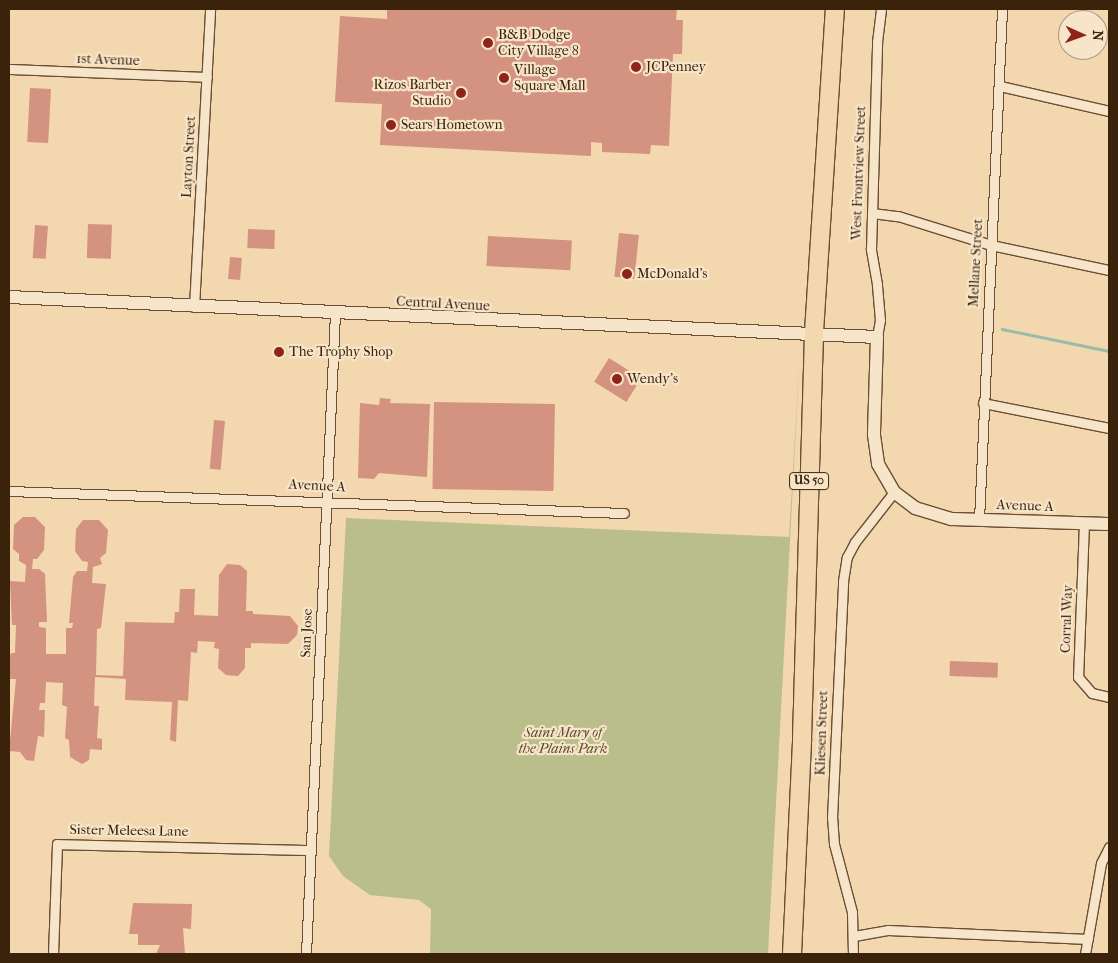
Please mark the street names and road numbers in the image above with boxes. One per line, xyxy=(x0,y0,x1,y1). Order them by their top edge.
street label: 1st Avenue xyxy=(76,50,140,70)
street label: West Frontview Street xyxy=(848,105,870,241)
street label: Layton Street xyxy=(178,115,200,199)
street label: Mellane Street xyxy=(965,218,987,308)
street label: Central Avenue xyxy=(396,293,490,315)
road number: US 50 xyxy=(789,472,829,491)
street label: Avenue A xyxy=(288,476,346,496)
street label: Avenue A xyxy=(996,497,1054,515)
street label: Corral Way xyxy=(1057,585,1077,653)
street label: San Jose xyxy=(298,608,316,658)
street label: Kliesen Street xyxy=(812,690,832,776)
street label: Sister Meleesa Lane xyxy=(69,822,189,840)

